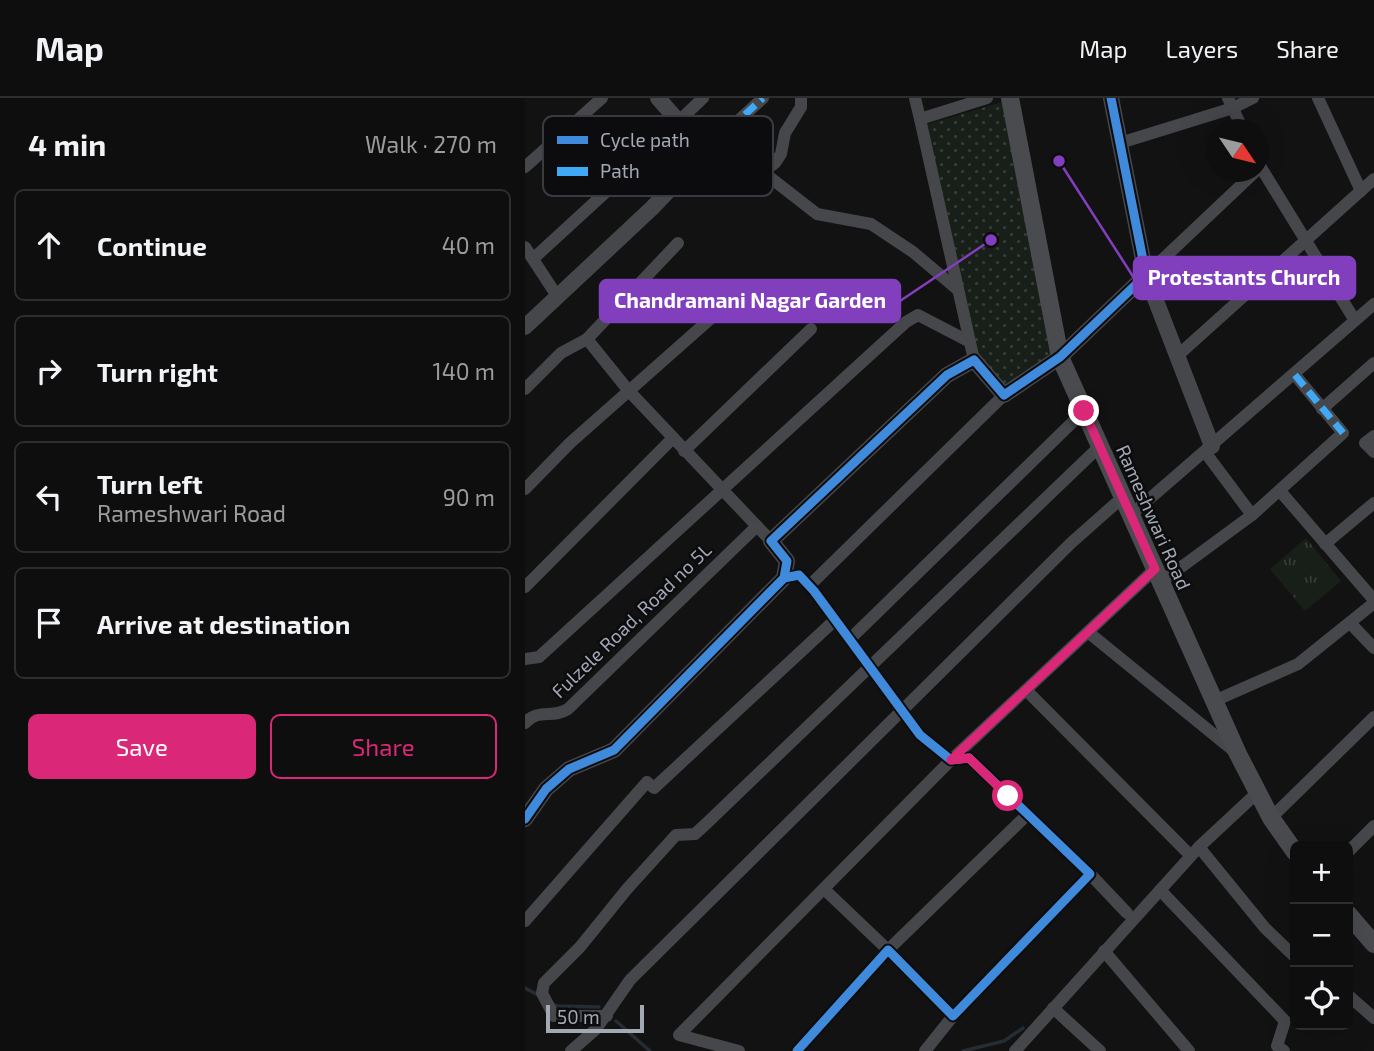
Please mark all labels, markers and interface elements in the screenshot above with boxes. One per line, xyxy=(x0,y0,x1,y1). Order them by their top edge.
text: Map xyxy=(35,28,104,68)
text: Map xyxy=(1079,34,1127,63)
text: Layers xyxy=(1165,34,1238,63)
text: Share xyxy=(1276,34,1339,63)
legend xyxy=(543,116,773,196)
north arrow xyxy=(1206,119,1269,182)
text: 4 min xyxy=(28,126,106,162)
text: Cycle path xyxy=(600,128,690,151)
text: Walk · 270 m xyxy=(365,130,497,158)
text: Path xyxy=(600,159,640,182)
icon: ahead xyxy=(30,226,68,264)
text: Continue xyxy=(97,230,207,261)
text: 40 m xyxy=(442,231,495,259)
callout: Protestants Church xyxy=(1134,257,1355,299)
text: Protestants Church xyxy=(1148,264,1340,289)
callout: Chandramani Nagar Garden xyxy=(600,280,900,322)
text: Chandramani Nagar Garden xyxy=(614,287,886,312)
icon: right xyxy=(30,352,68,390)
text: Turn right xyxy=(97,356,218,387)
text: 140 m xyxy=(433,357,495,385)
route end xyxy=(1068,395,1099,426)
street label: Rameshwari Road xyxy=(1112,441,1196,593)
text: Turn left xyxy=(97,468,203,499)
icon: left xyxy=(30,478,68,516)
text: 90 m xyxy=(443,483,495,511)
text: Rameshwari Road xyxy=(97,499,286,527)
street label: Fulzele Road, Road no 5L xyxy=(547,538,716,702)
icon: arrive xyxy=(30,604,68,642)
text: Arrive at destination xyxy=(97,608,350,639)
button: Save xyxy=(28,714,256,779)
button: Share xyxy=(270,714,497,779)
route start xyxy=(992,780,1023,811)
map controls xyxy=(1290,841,1353,1030)
button: + xyxy=(1290,841,1353,904)
button: − xyxy=(1290,904,1353,967)
button: locate xyxy=(1290,967,1353,1030)
scale bar xyxy=(546,1002,644,1034)
text: 50 m xyxy=(557,1005,600,1028)

